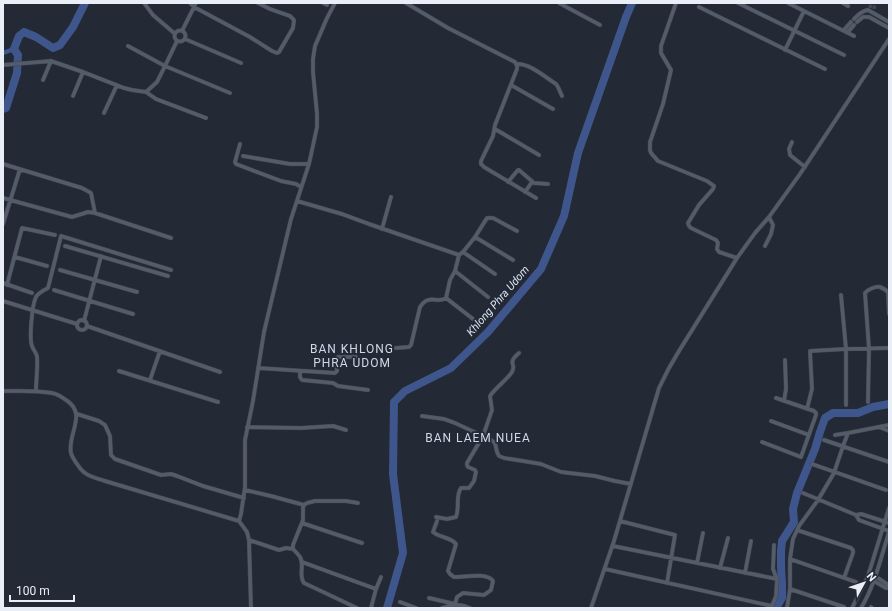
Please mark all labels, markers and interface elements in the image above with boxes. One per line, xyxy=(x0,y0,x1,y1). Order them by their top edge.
water label: Khlong Phra Udom xyxy=(464,263,532,339)
district label: BAN KHLONG PHRA UDOM xyxy=(310,342,394,370)
district label: BAN LAEM NUEA xyxy=(425,431,531,445)
north arrow xyxy=(844,563,884,603)
text: N xyxy=(864,570,879,584)
scale bar xyxy=(10,577,74,603)
text: 100 m xyxy=(16,584,50,598)

